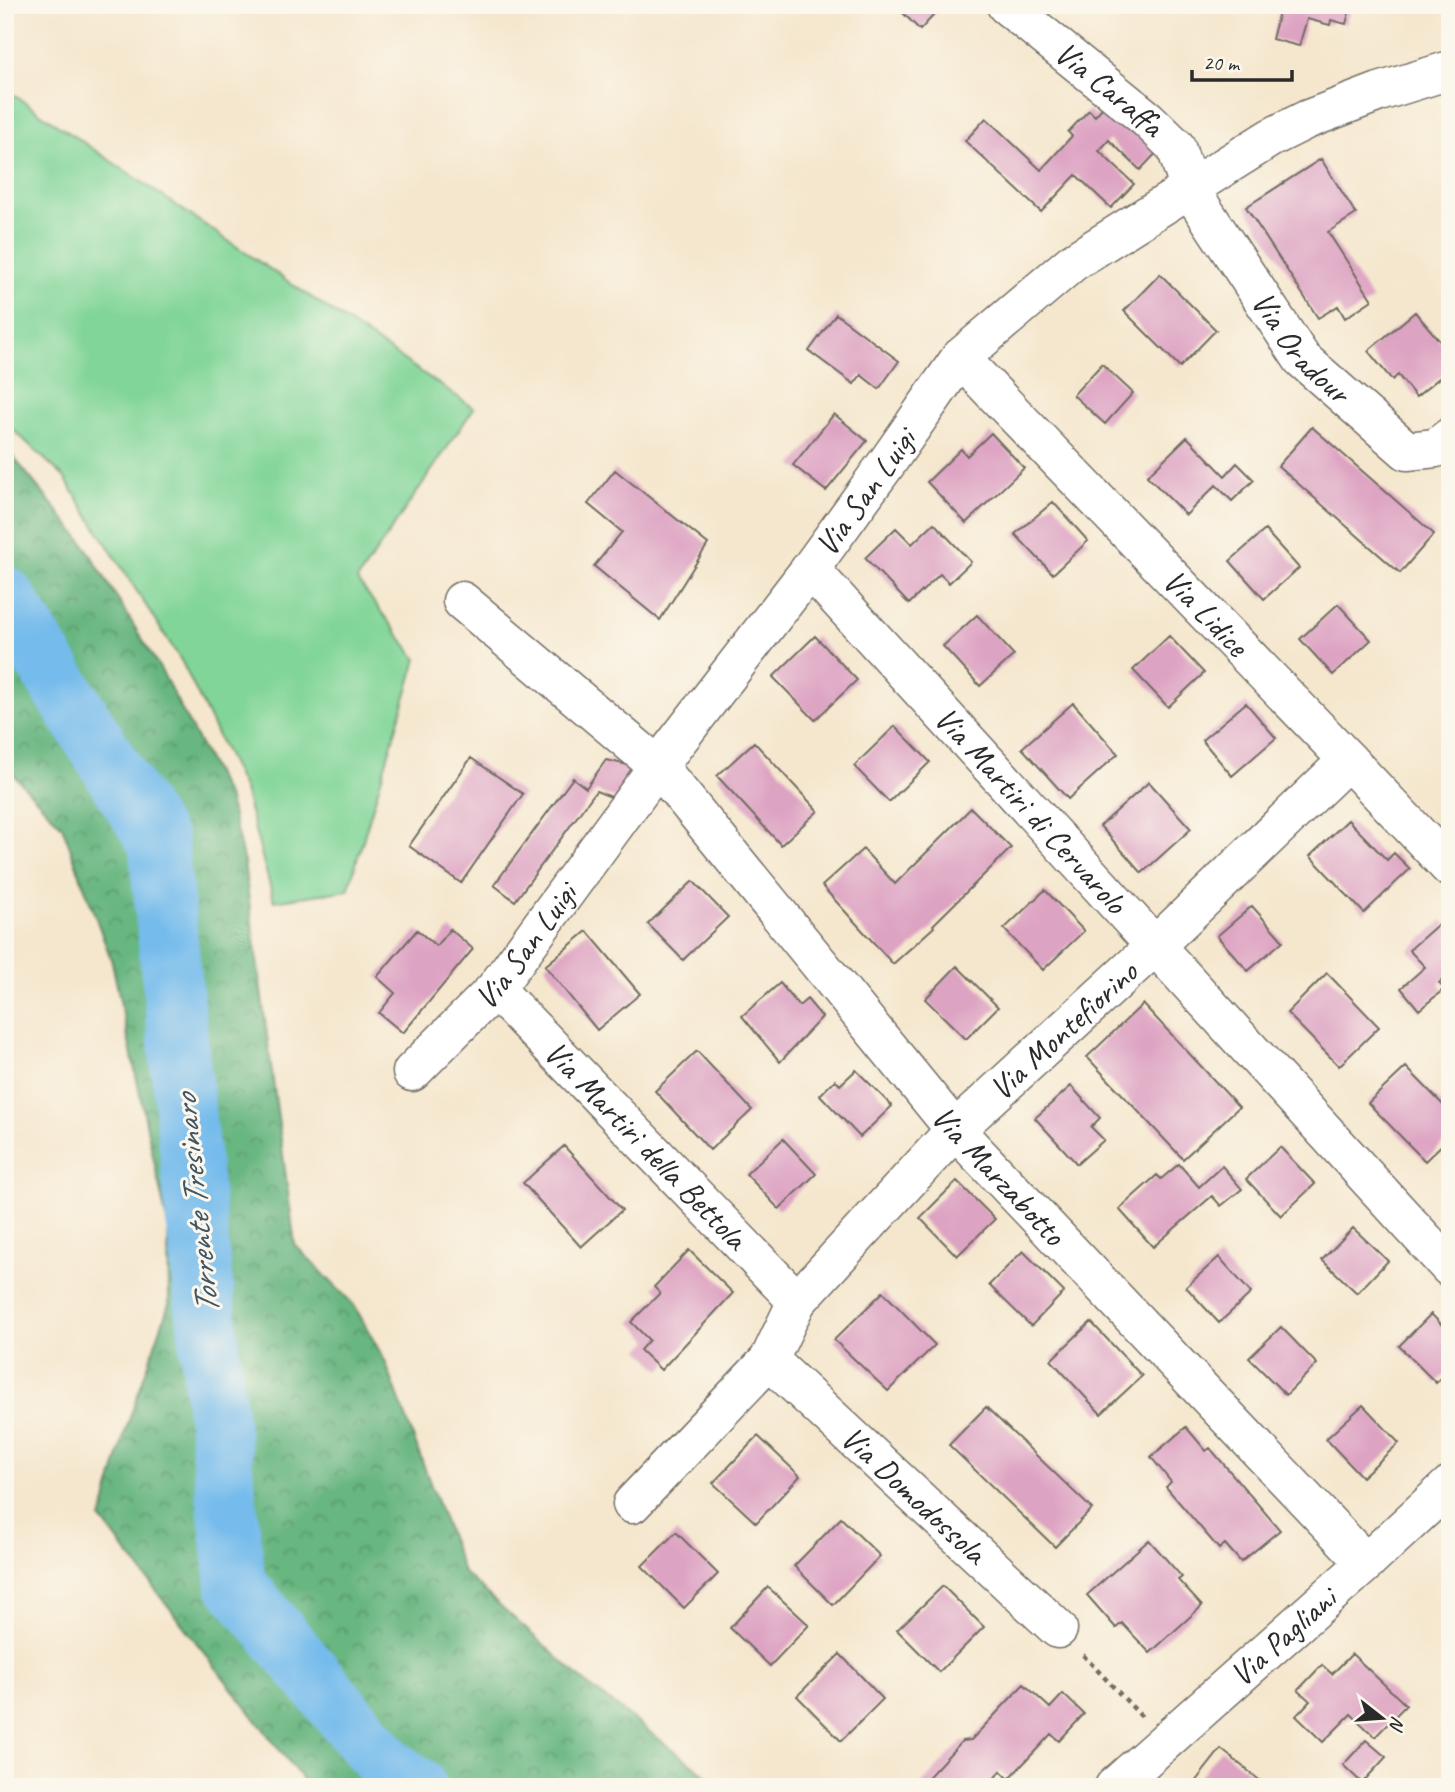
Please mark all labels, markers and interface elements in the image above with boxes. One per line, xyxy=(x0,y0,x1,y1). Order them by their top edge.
street label: Via Caraffa xyxy=(1046,32,1174,147)
scale bar xyxy=(1192,38,1292,82)
text: 20 m xyxy=(1203,50,1241,76)
street label: Via Oradour xyxy=(1242,283,1361,415)
street label: Via San Luigi xyxy=(806,418,927,564)
street label: Via Lidice xyxy=(1154,560,1259,667)
street label: Via Martiri di Cervarolo xyxy=(925,698,1138,924)
street label: Via San Luigi xyxy=(466,872,588,1018)
street label: Via Montefiorino xyxy=(980,950,1148,1109)
street label: Via Martiri della Bettola xyxy=(535,1032,758,1260)
water label: Torrente Tresinaro xyxy=(162,1088,230,1317)
street label: Via Marzabotto xyxy=(923,1097,1076,1255)
street label: Via Domodossola xyxy=(832,1417,997,1575)
street label: Via Pagliani xyxy=(1221,1576,1348,1695)
north arrow xyxy=(1346,1684,1416,1754)
text: N xyxy=(1383,1714,1410,1735)

